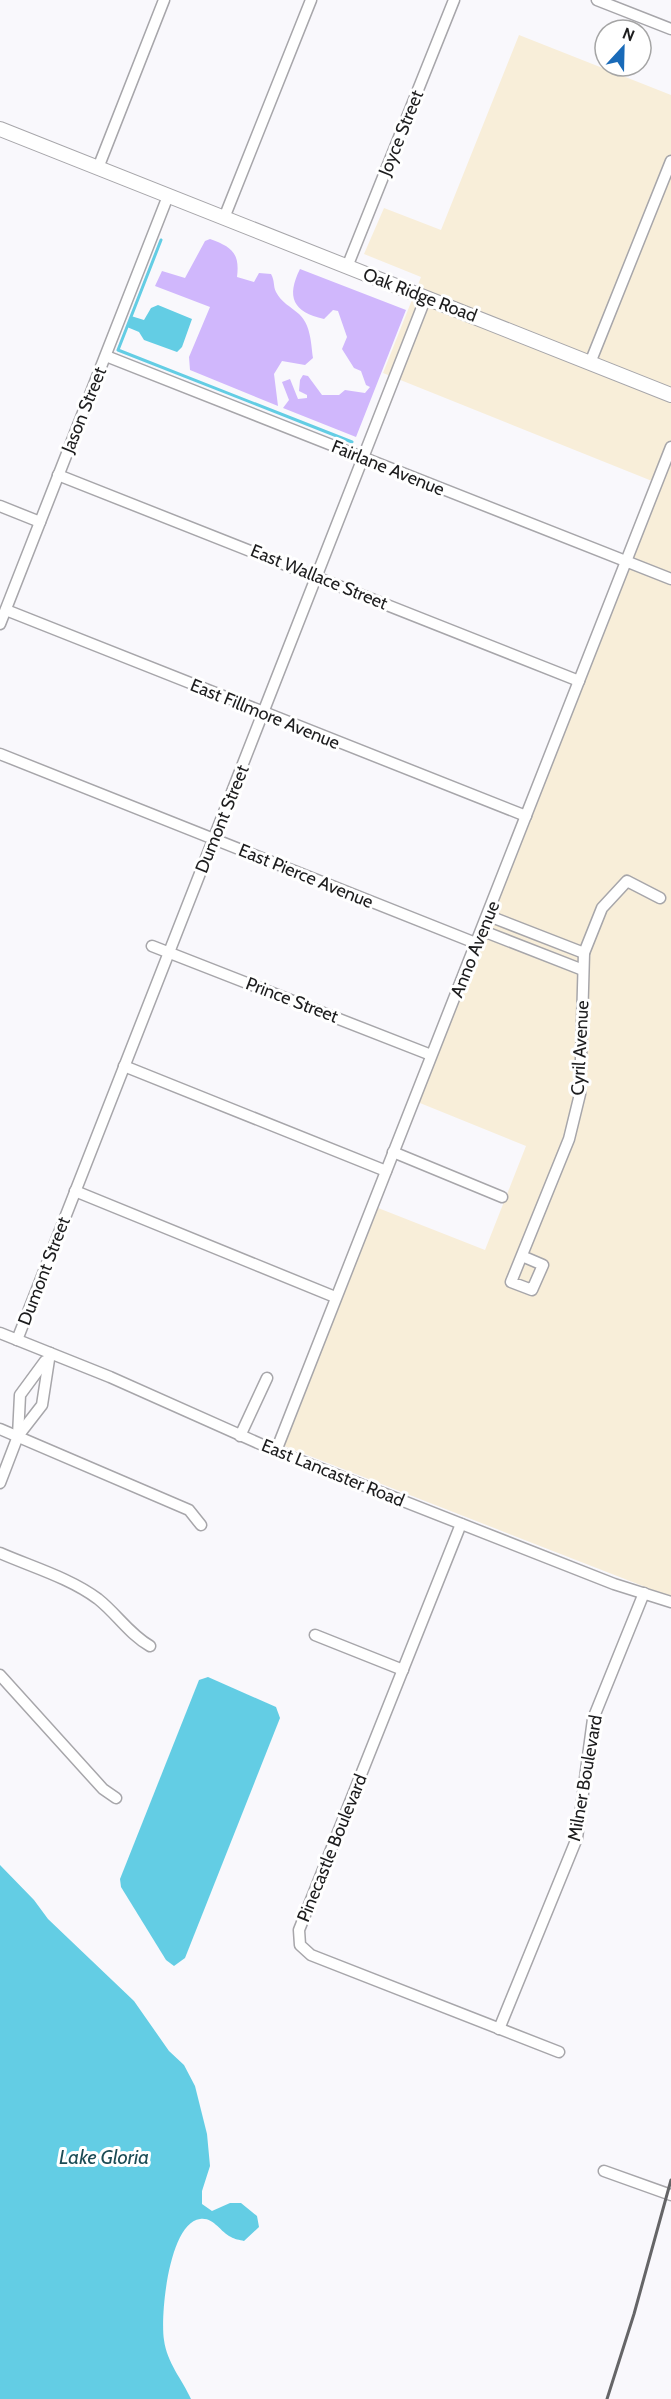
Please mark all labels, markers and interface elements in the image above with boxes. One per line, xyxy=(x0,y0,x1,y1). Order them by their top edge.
north arrow xyxy=(593,18,653,78)
text: N xyxy=(620,24,637,45)
street label: Joyce Street xyxy=(373,87,428,180)
street label: Oak Ridge Road xyxy=(360,263,480,327)
street label: Jason Street xyxy=(56,364,111,457)
street label: Fairlane Avenue xyxy=(328,435,448,501)
street label: East Wallace Street xyxy=(247,539,391,615)
street label: East Fillmore Avenue xyxy=(187,674,343,754)
street label: Dumont Street xyxy=(190,762,254,876)
street label: East Pierce Avenue xyxy=(235,839,377,913)
street label: Anno Avenue xyxy=(446,897,504,1001)
street label: Prince Street xyxy=(243,972,341,1028)
street label: Cyril Avenue xyxy=(567,1000,593,1096)
street label: Dumont Street xyxy=(13,1214,75,1328)
street label: East Lancaster Road xyxy=(258,1434,408,1512)
street label: Milner Boulevard xyxy=(563,1713,607,1843)
street label: Pinecastle Boulevard xyxy=(292,1771,372,1925)
water label: Lake Gloria xyxy=(59,2145,149,2169)

